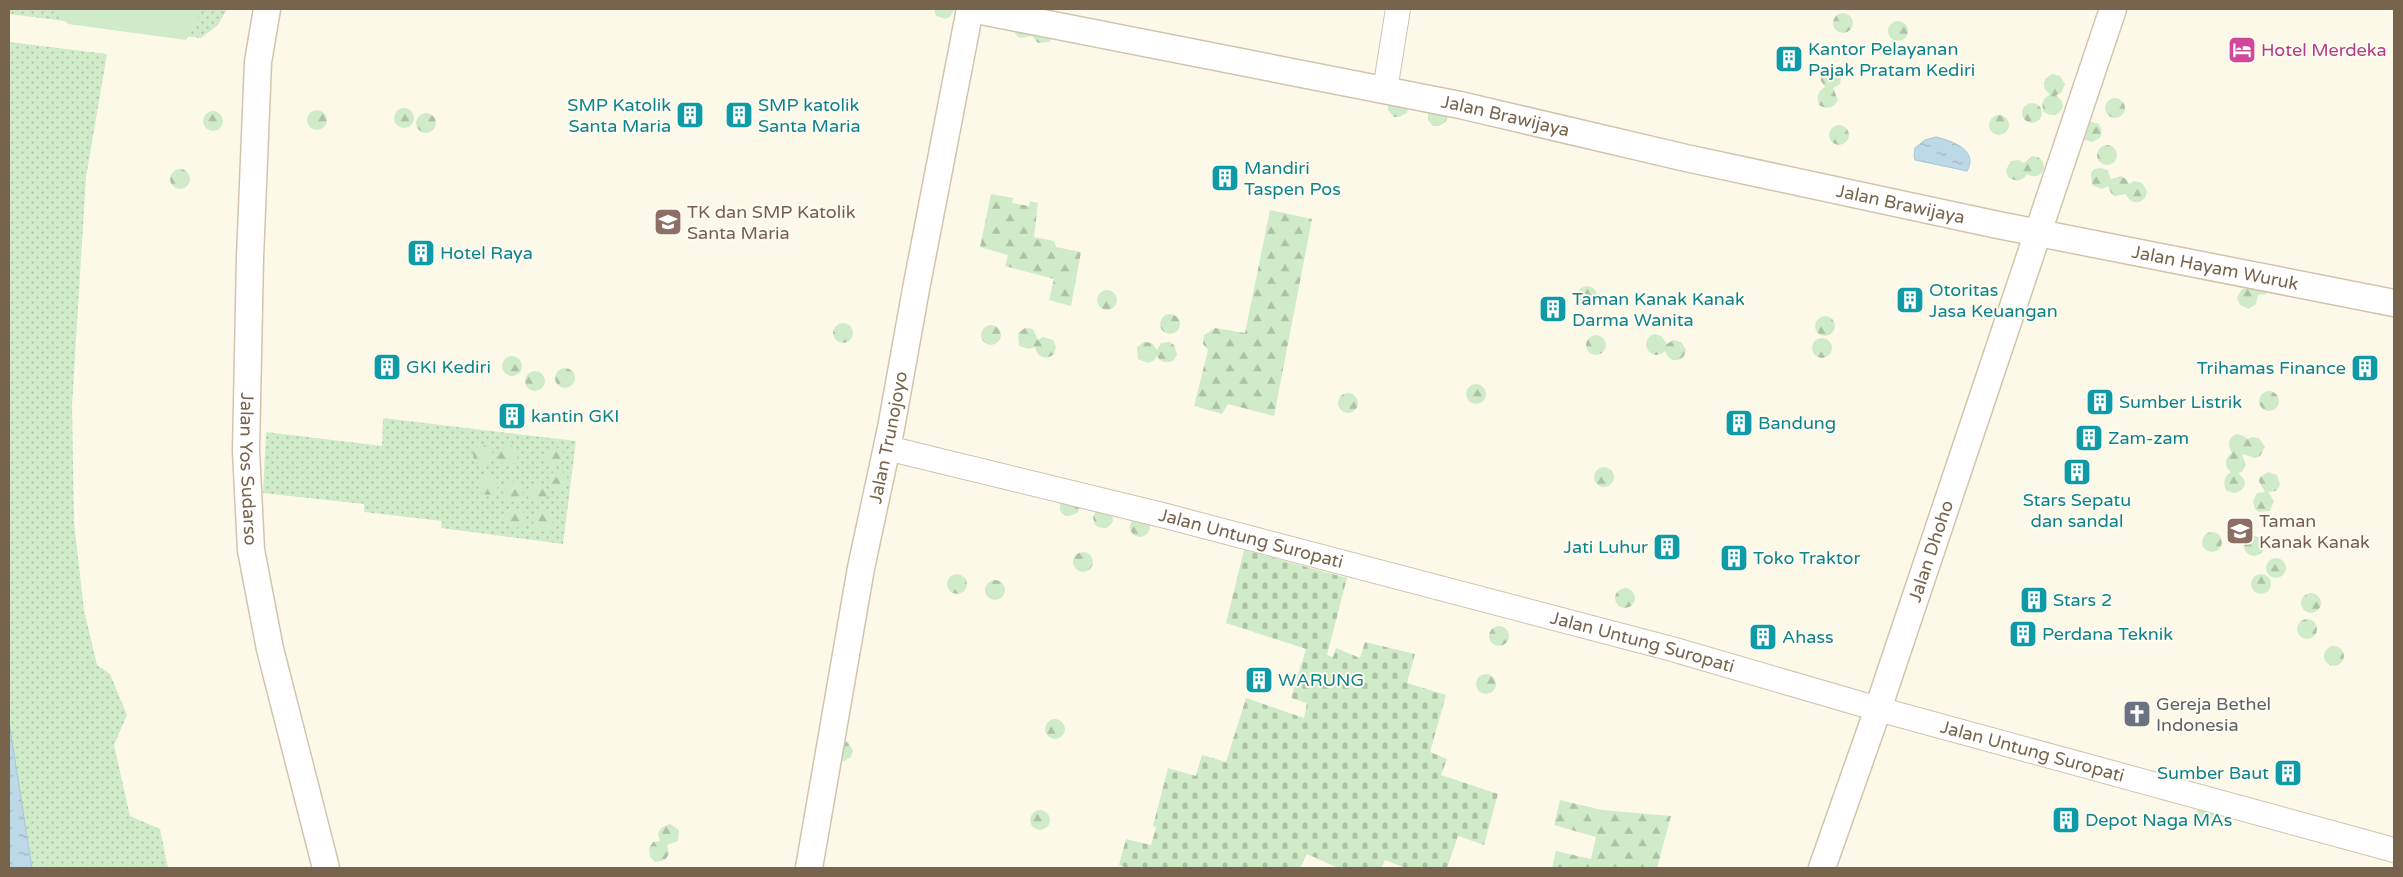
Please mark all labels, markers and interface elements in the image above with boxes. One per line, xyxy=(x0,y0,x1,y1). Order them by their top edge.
hotel icon: Hotel Merdeka xyxy=(2227,35,2257,65)
place label: Kantor Pelayanan Pajak Pratam Kediri xyxy=(1808,38,1975,81)
place label: Hotel Merdeka xyxy=(2261,39,2387,61)
building icon: Kantor Pelayanan Pajak Pratam Kediri xyxy=(1774,44,1804,74)
street label: Jalan Brawijaya xyxy=(1439,91,1572,141)
place label: SMP Katolik Santa Maria xyxy=(567,94,671,137)
place label: SMP katolik Santa Maria xyxy=(758,94,861,137)
building icon: SMP Katolik Santa Maria xyxy=(675,100,705,130)
building icon: SMP katolik Santa Maria xyxy=(724,100,754,130)
place label: Mandiri Taspen Pos xyxy=(1244,157,1341,200)
building icon: Mandiri Taspen Pos xyxy=(1210,163,1240,193)
street label: Jalan Brawijaya xyxy=(1834,180,1967,229)
place label: TK dan SMP Katolik Santa Maria xyxy=(687,201,856,244)
school or university icon: TK dan SMP Katolik Santa Maria xyxy=(653,207,683,237)
building icon: Hotel Raya xyxy=(406,238,436,268)
street label: Jalan Hayam Wuruk xyxy=(2130,241,2301,295)
place label: Hotel Raya xyxy=(440,242,533,264)
place label: Otoritas Jasa Keuangan xyxy=(1929,279,2058,322)
building icon: Otoritas Jasa Keuangan xyxy=(1895,285,1925,315)
place label: Taman Kanak Kanak Darma Wanita xyxy=(1572,288,1745,331)
building icon: Taman Kanak Kanak Darma Wanita xyxy=(1538,294,1568,324)
building icon: GKI Kediri xyxy=(372,352,402,382)
building icon: Trihamas Finance xyxy=(2350,353,2380,383)
place label: GKI Kediri xyxy=(406,356,491,378)
place label: Trihamas Finance xyxy=(2197,357,2346,379)
street label: Jalan Trunojoyo xyxy=(864,369,912,505)
building icon: Sumber Listrik xyxy=(2085,387,2115,417)
place label: Sumber Listrik xyxy=(2119,391,2242,413)
street label: Jalan Yos Sudarso xyxy=(235,392,262,546)
building icon: kantin GKI xyxy=(497,401,527,431)
place label: kantin GKI xyxy=(531,405,619,427)
building icon: Bandung xyxy=(1724,408,1754,438)
place label: Bandung xyxy=(1758,412,1836,434)
building icon: Zam-zam xyxy=(2074,423,2104,453)
place label: Zam-zam xyxy=(2108,427,2189,449)
building icon: Stars Sepatu dan sandal xyxy=(2062,457,2092,487)
place label: Stars Sepatu dan sandal xyxy=(2023,489,2131,532)
street label: Jalan Dhoho xyxy=(1904,497,1958,605)
street label: Jalan Untung Suropati xyxy=(1157,504,1346,573)
place label: Taman Kanak Kanak xyxy=(2259,510,2370,553)
school or university icon: Taman Kanak Kanak xyxy=(2225,516,2255,546)
building icon: Jati Luhur xyxy=(1652,532,1682,562)
place label: Jati Luhur xyxy=(1564,536,1648,558)
building icon: Toko Traktor xyxy=(1719,543,1749,573)
place label: Toko Traktor xyxy=(1753,547,1860,569)
building icon: Stars 2 xyxy=(2019,585,2049,615)
place label: Stars 2 xyxy=(2053,589,2112,611)
street label: Jalan Untung Suropati xyxy=(1548,607,1737,678)
building icon: Perdana Teknik xyxy=(2008,619,2038,649)
building icon: Ahass xyxy=(1748,622,1778,652)
place label: Perdana Teknik xyxy=(2042,623,2173,645)
place label: Ahass xyxy=(1782,626,1834,648)
building icon: WARUNG xyxy=(1244,665,1274,695)
place label: WARUNG xyxy=(1278,669,1364,691)
place label: Gereja Bethel Indonesia xyxy=(2156,693,2271,736)
church icon: Gereja Bethel Indonesia xyxy=(2122,699,2152,729)
street label: Jalan Untung Suropati xyxy=(1938,716,2127,787)
building icon: Sumber Baut xyxy=(2273,758,2303,788)
place label: Sumber Baut xyxy=(2157,762,2269,784)
building icon: Depot Naga MAs xyxy=(2051,805,2081,835)
place label: Depot Naga MAs xyxy=(2085,809,2232,831)

